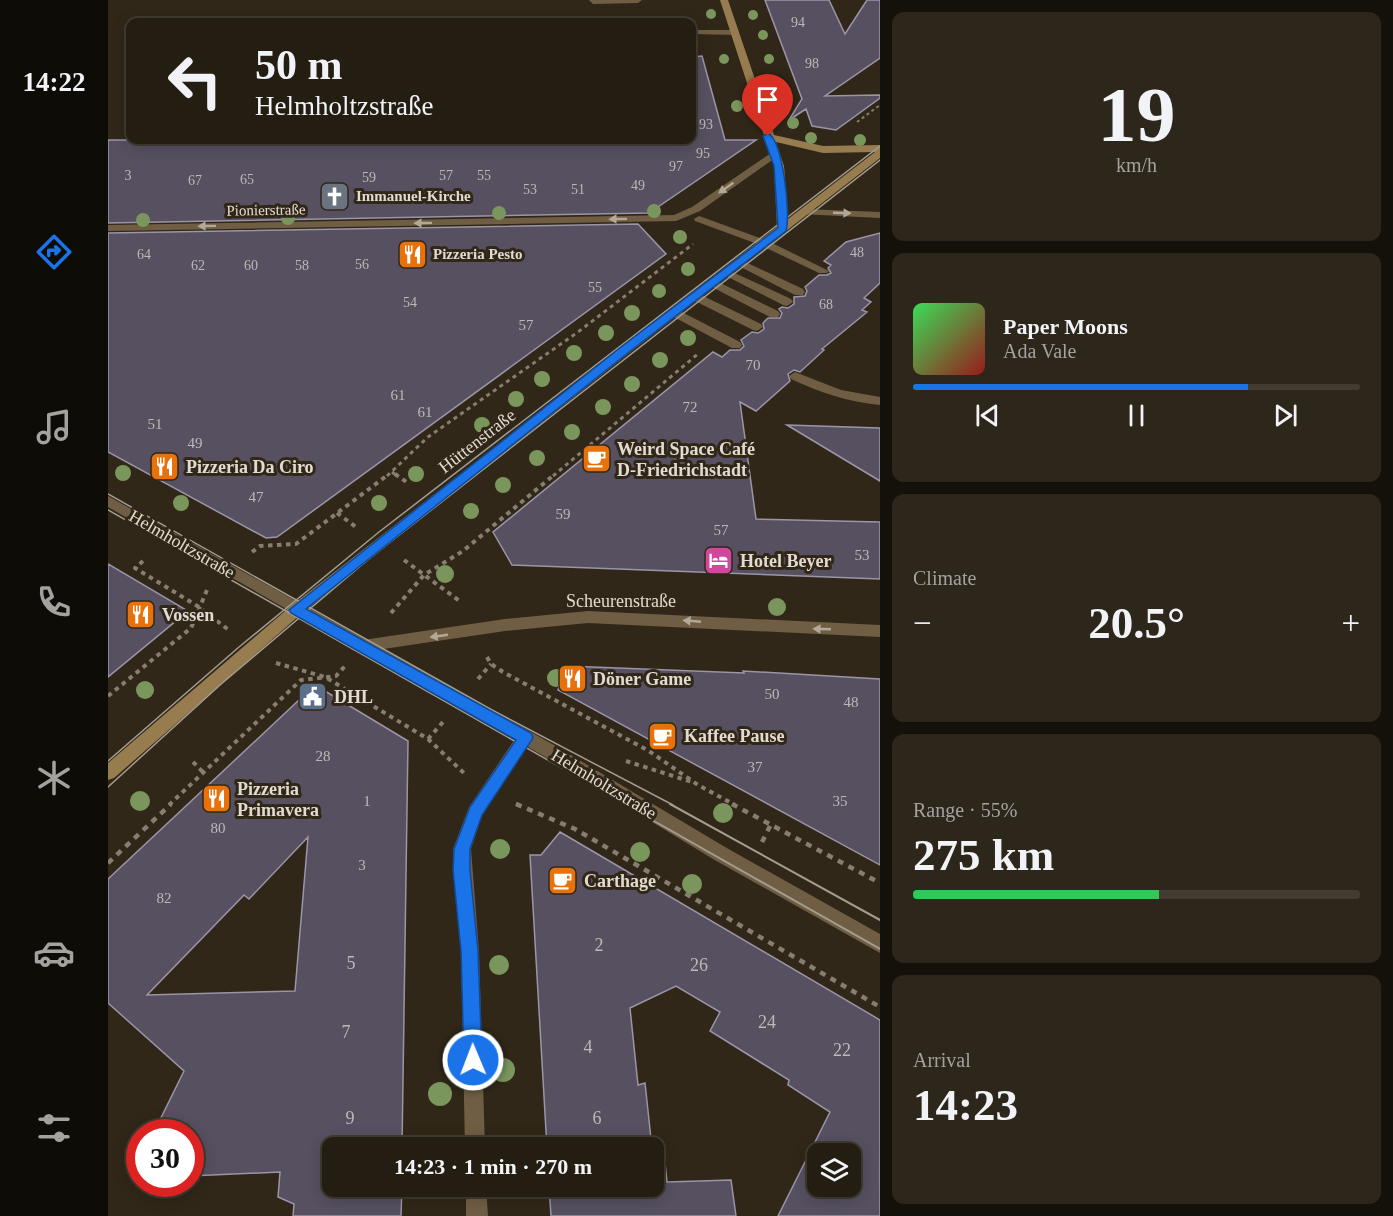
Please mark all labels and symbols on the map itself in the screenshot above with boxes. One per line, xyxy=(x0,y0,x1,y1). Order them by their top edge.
house number: 94 xyxy=(791,15,805,30)
house number: 98 xyxy=(805,56,819,71)
pin xyxy=(742,74,793,136)
house number: 93 xyxy=(699,117,713,132)
house number: 95 xyxy=(696,146,710,161)
house number: 97 xyxy=(669,159,683,174)
house number: 3 xyxy=(125,168,132,183)
house number: 57 xyxy=(439,168,453,183)
house number: 55 xyxy=(477,168,491,183)
house number: 59 xyxy=(362,170,376,185)
house number: 65 xyxy=(240,172,254,187)
house number: 67 xyxy=(188,173,202,188)
house number: 49 xyxy=(631,178,645,193)
church icon: Immanuel-Kirche xyxy=(319,180,351,212)
house number: 53 xyxy=(523,182,537,197)
house number: 51 xyxy=(571,182,585,197)
one-way arrow xyxy=(719,182,735,194)
place label: Immanuel-Kirche xyxy=(356,188,471,204)
street label: Pionierstraße xyxy=(226,201,306,219)
one-way arrow xyxy=(833,209,852,218)
one-way arrow xyxy=(608,215,627,224)
one-way arrow xyxy=(413,218,432,227)
one-way arrow xyxy=(197,221,216,231)
restaurant icon: Pizzeria Pesto xyxy=(396,238,428,270)
house number: 48 xyxy=(850,245,864,260)
place label: Pizzeria Pesto xyxy=(433,246,523,262)
house number: 64 xyxy=(137,247,151,262)
house number: 56 xyxy=(355,257,369,272)
house number: 62 xyxy=(191,258,205,273)
house number: 60 xyxy=(244,258,258,273)
house number: 58 xyxy=(295,258,309,273)
house number: 55 xyxy=(588,280,602,295)
house number: 54 xyxy=(403,295,417,310)
house number: 68 xyxy=(819,297,833,312)
house number: 57 xyxy=(519,317,534,333)
house number: 70 xyxy=(746,357,761,373)
house number: 61 xyxy=(391,387,406,403)
house number: 72 xyxy=(683,399,698,415)
house number: 61 xyxy=(418,404,433,420)
street label: Hüttenstraße xyxy=(435,405,519,477)
house number: 51 xyxy=(148,416,163,432)
house number: 49 xyxy=(188,435,203,451)
place label: Weird Space Café D-Friedrichstadt xyxy=(617,439,755,480)
cafe icon: Weird Space Café D-Friedrichstadt xyxy=(580,443,612,475)
restaurant icon: Pizzeria Da Ciro xyxy=(149,451,181,483)
place label: Pizzeria Da Ciro xyxy=(186,457,314,477)
house number: 47 xyxy=(249,489,264,505)
street label: Helmholtzstraße xyxy=(125,506,239,582)
house number: 59 xyxy=(556,506,571,522)
house number: 57 xyxy=(714,522,729,538)
hotel icon: Hotel Beyer xyxy=(703,545,735,577)
house number: 53 xyxy=(855,547,870,563)
place label: Hotel Beyer xyxy=(740,551,831,571)
street label: Scheurenstraße xyxy=(566,591,676,611)
restaurant icon: Vossen xyxy=(125,599,157,631)
place label: Vossen xyxy=(162,605,214,625)
one-way arrow xyxy=(683,616,702,626)
one-way arrow xyxy=(812,624,831,633)
one-way arrow xyxy=(430,631,449,640)
restaurant icon: Döner Game xyxy=(556,663,588,695)
place label: Döner Game xyxy=(593,669,691,689)
public building icon: DHL xyxy=(297,681,329,713)
house number: 50 xyxy=(765,686,780,702)
place label: DHL xyxy=(334,687,373,707)
house number: 48 xyxy=(844,694,859,710)
cafe icon: Kaffee Pause xyxy=(647,720,679,752)
place label: Kaffee Pause xyxy=(684,726,784,746)
street label: Helmholtzstraße xyxy=(548,745,660,823)
house number: 28 xyxy=(316,748,331,764)
house number: 37 xyxy=(748,759,763,775)
place label: Pizzeria Primavera xyxy=(237,779,319,820)
restaurant icon: Pizzeria Primavera xyxy=(200,783,232,815)
house number: 1 xyxy=(363,793,371,809)
house number: 35 xyxy=(833,793,848,809)
house number: 80 xyxy=(211,820,226,836)
house number: 3 xyxy=(358,857,366,873)
cafe icon: Carthage xyxy=(547,865,579,897)
place label: Carthage xyxy=(584,871,656,891)
house number: 82 xyxy=(157,890,172,906)
house number: 2 xyxy=(595,935,604,955)
house number: 5 xyxy=(347,953,356,973)
house number: 26 xyxy=(690,955,708,975)
house number: 24 xyxy=(758,1012,776,1032)
house number: 7 xyxy=(342,1022,351,1042)
position arrow xyxy=(441,1028,505,1092)
house number: 4 xyxy=(584,1037,593,1057)
house number: 22 xyxy=(833,1040,851,1060)
house number: 9 xyxy=(346,1108,355,1128)
house number: 6 xyxy=(593,1108,602,1128)
speed limit sign: 30 xyxy=(126,1119,204,1197)

